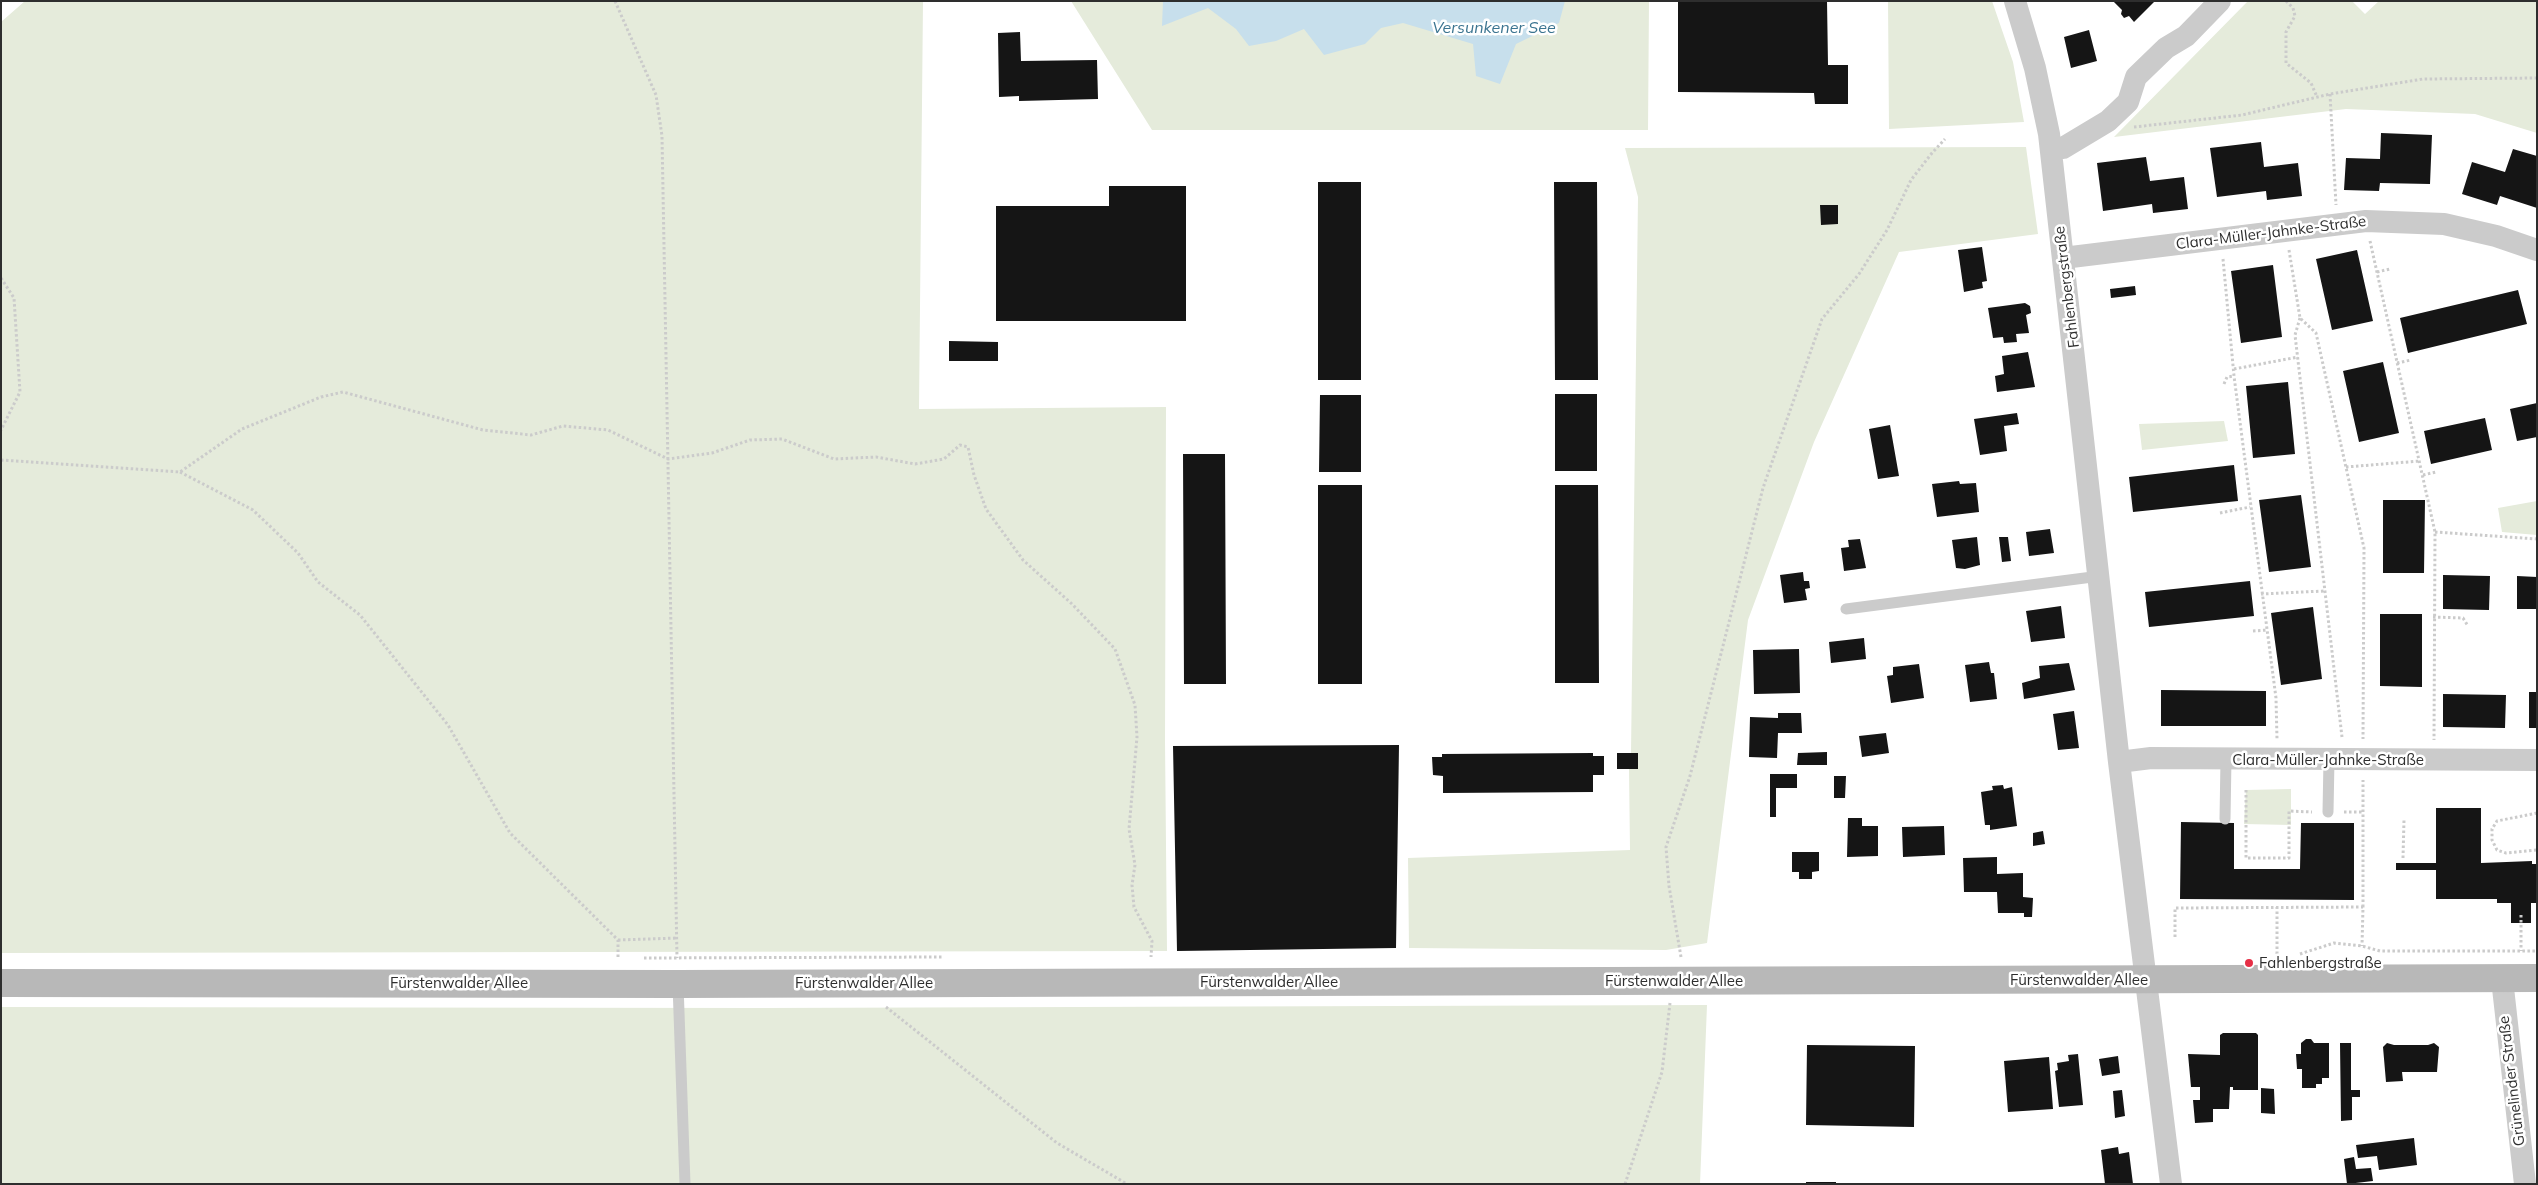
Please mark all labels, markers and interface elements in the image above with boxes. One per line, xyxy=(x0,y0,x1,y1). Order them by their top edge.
water label: Versunkener See xyxy=(1432,18,1556,38)
street label: Clara-Müller-Jahnke-Straße xyxy=(2175,212,2367,254)
street label: Fahlenbergstraße xyxy=(2051,225,2083,349)
street label: Clara-Müller-Jahnke-Straße xyxy=(2232,751,2424,769)
place label: Fahlenbergstraße xyxy=(2259,954,2382,972)
marker: Fahlenbergstraße xyxy=(2243,957,2255,969)
street label: Fürstenwalder Allee xyxy=(2010,971,2148,989)
street label: Fürstenwalder Allee xyxy=(1605,972,1743,990)
street label: Fürstenwalder Allee xyxy=(1200,973,1338,991)
street label: Fürstenwalder Allee xyxy=(390,974,528,992)
street label: Fürstenwalder Allee xyxy=(795,974,933,992)
street label: Grünelinder Straße xyxy=(2495,1015,2529,1147)

